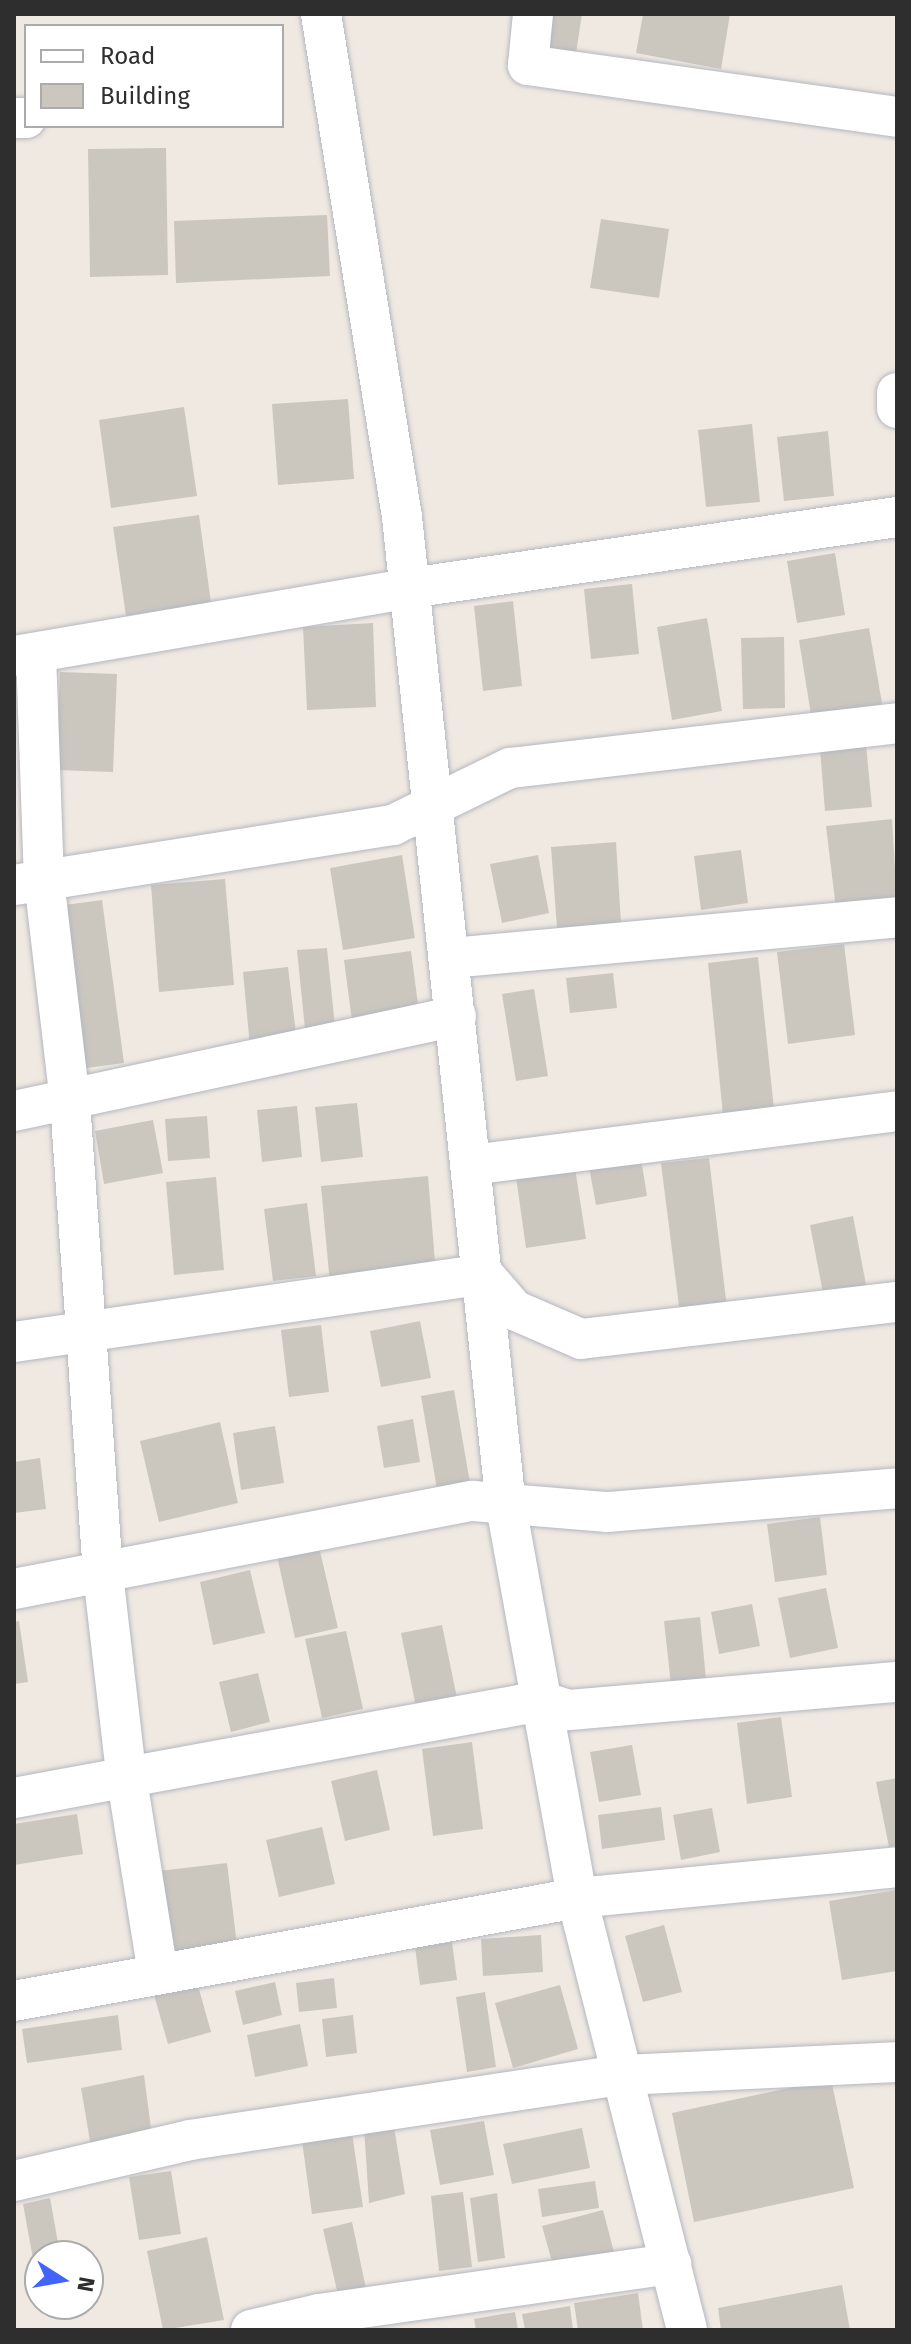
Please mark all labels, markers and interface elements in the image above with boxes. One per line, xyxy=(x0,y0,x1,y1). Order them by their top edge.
legend xyxy=(24,24,284,128)
text: Road xyxy=(100,42,155,70)
text: Building xyxy=(100,82,190,110)
north arrow xyxy=(24,2240,104,2320)
text: N xyxy=(71,2275,101,2294)

